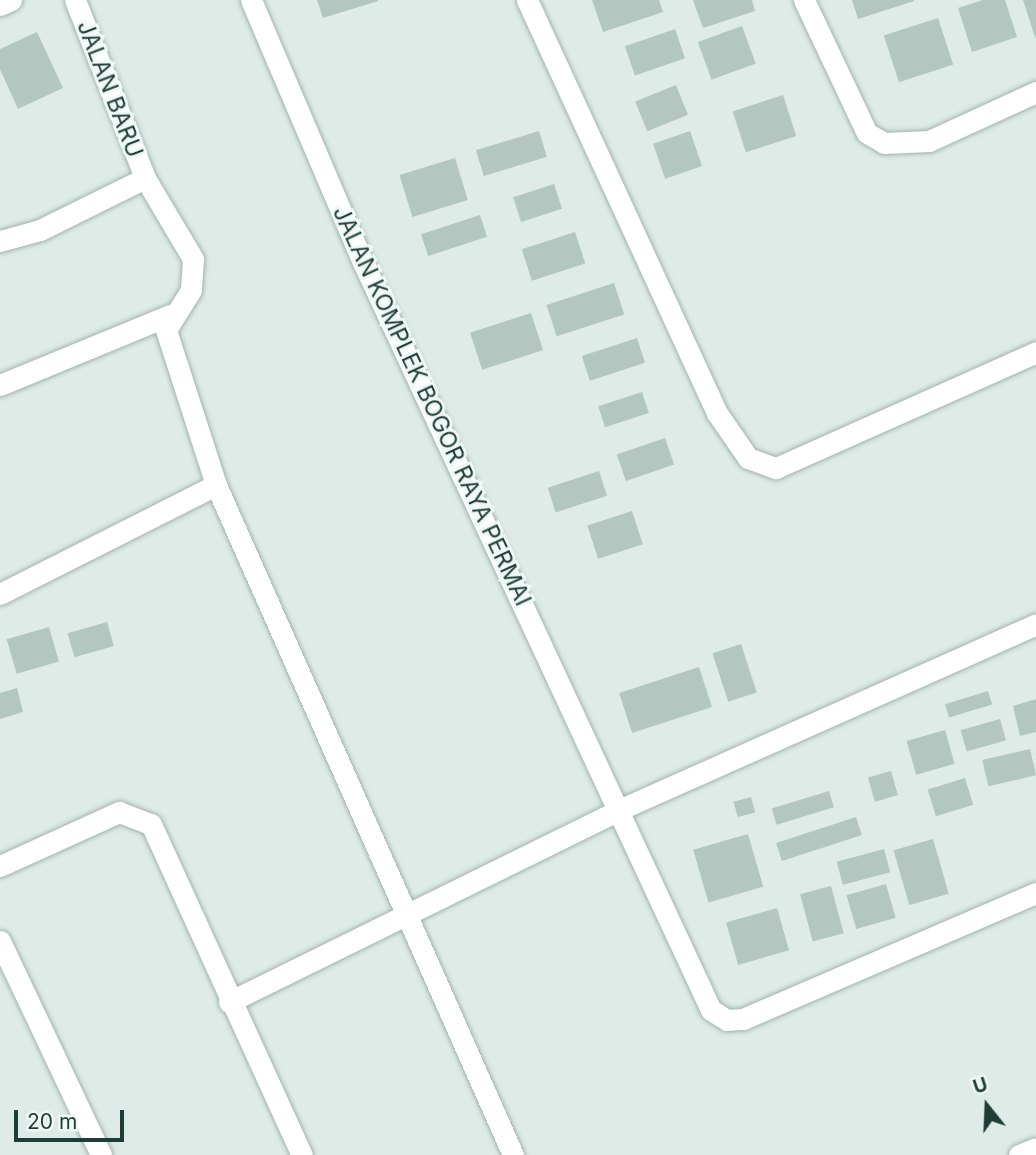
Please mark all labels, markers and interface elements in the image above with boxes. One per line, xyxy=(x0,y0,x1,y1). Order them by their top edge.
street label: JALAN BARU xyxy=(71,17,149,161)
street label: JALAN KOMPLEK BOGOR RAYA PERMAI xyxy=(327,202,537,610)
north arrow xyxy=(952,1071,1022,1141)
text: U xyxy=(970,1072,991,1099)
scale bar xyxy=(18,1096,128,1140)
text: 20 m xyxy=(27,1109,77,1134)

